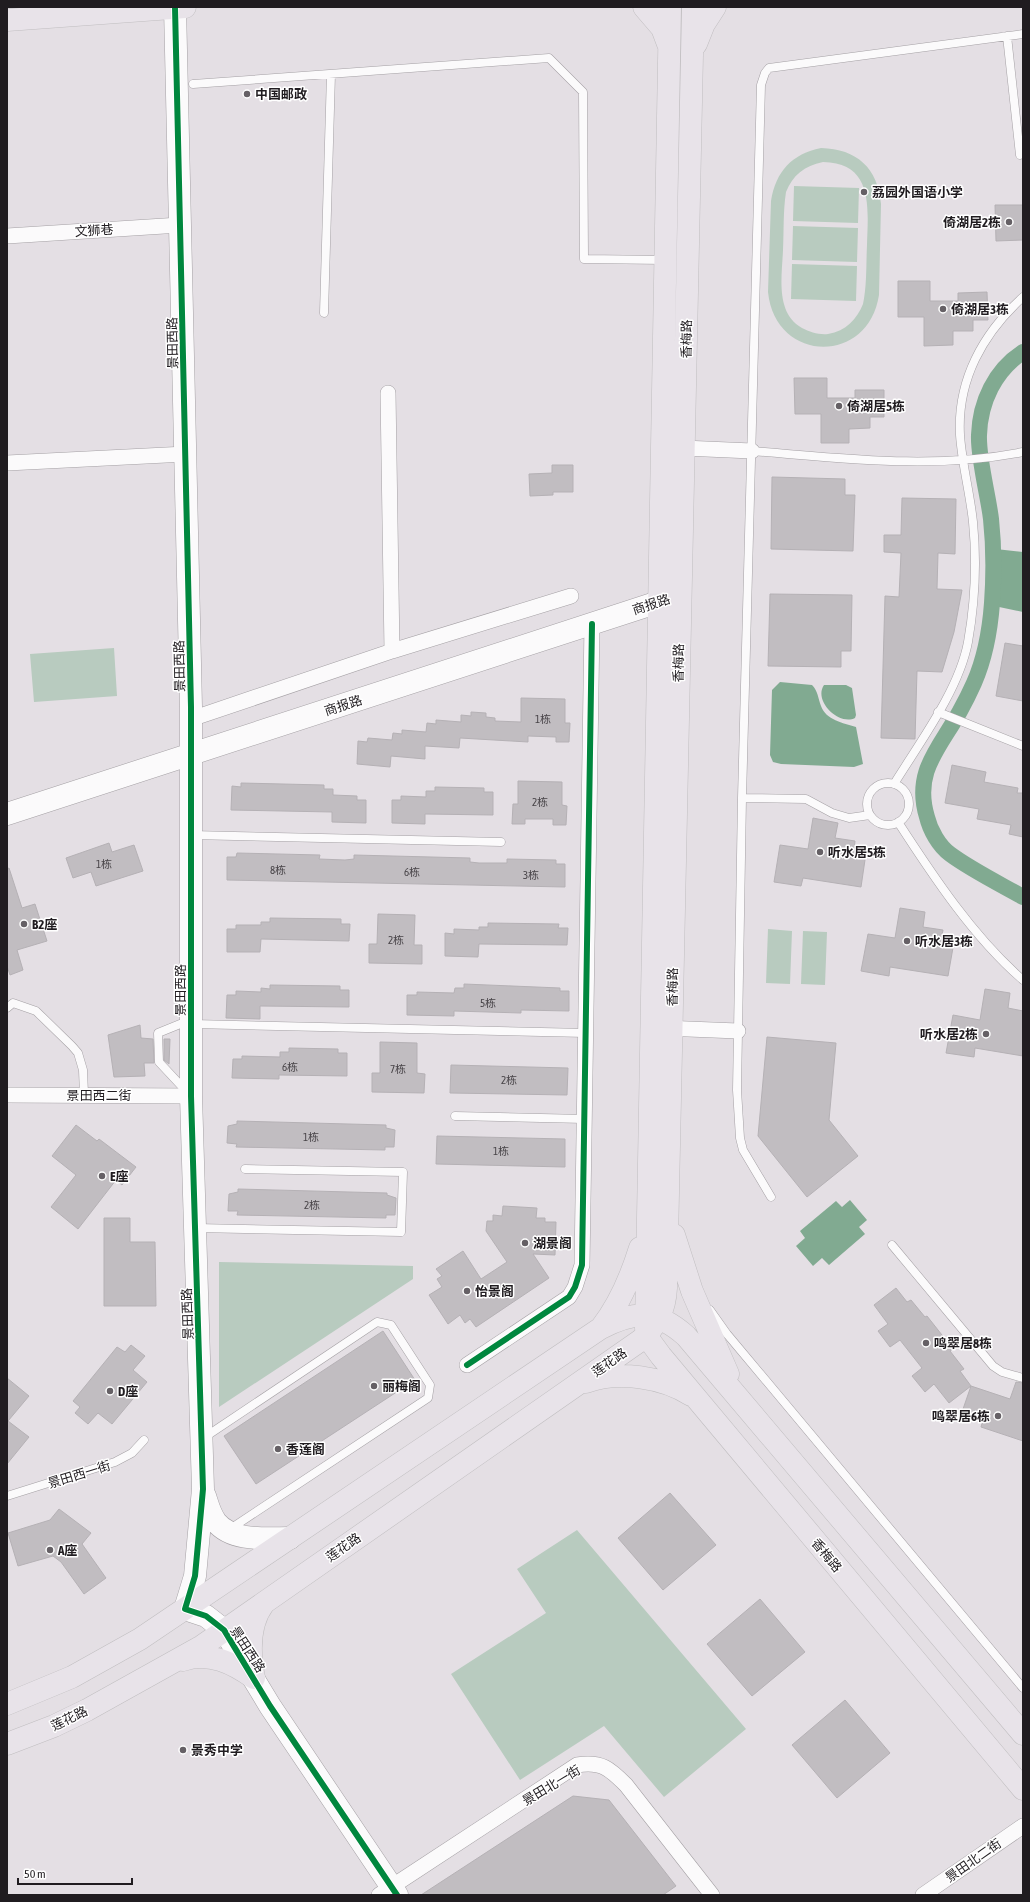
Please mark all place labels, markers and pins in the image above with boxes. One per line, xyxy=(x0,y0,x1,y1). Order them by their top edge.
place label: 中国邮政 xyxy=(255,87,307,102)
marker: 中国邮政 xyxy=(242,89,252,99)
place label: 荔园外国语小学 xyxy=(872,185,963,200)
marker: 荔园外国语小学 xyxy=(859,187,869,197)
place label: 倚湖居2栋 xyxy=(943,215,1001,230)
marker: 倚湖居2栋 xyxy=(1004,217,1014,227)
place label: 倚湖居3栋 xyxy=(951,302,1009,317)
marker: 倚湖居3栋 xyxy=(938,304,948,314)
place label: 倚湖居5栋 xyxy=(847,399,905,414)
marker: 倚湖居5栋 xyxy=(834,401,844,411)
place label: 听水居5栋 xyxy=(828,845,886,860)
marker: 听水居5栋 xyxy=(815,847,825,857)
place label: B2座 xyxy=(32,917,57,932)
marker: B2座 xyxy=(19,919,29,929)
place label: 听水居3栋 xyxy=(915,934,973,949)
marker: 听水居3栋 xyxy=(902,936,912,946)
place label: 听水居2栋 xyxy=(920,1027,978,1042)
marker: 听水居2栋 xyxy=(981,1029,991,1039)
place label: E座 xyxy=(110,1169,129,1184)
marker: E座 xyxy=(97,1171,107,1181)
place label: 湖景阁 xyxy=(533,1236,572,1251)
marker: 湖景阁 xyxy=(520,1238,530,1248)
place label: 怡景阁 xyxy=(475,1284,514,1299)
marker: 怡景阁 xyxy=(462,1286,472,1296)
place label: 鸣翠居8栋 xyxy=(934,1336,992,1351)
marker: 鸣翠居8栋 xyxy=(921,1338,931,1348)
place label: 丽梅阁 xyxy=(382,1379,421,1394)
marker: 丽梅阁 xyxy=(369,1381,379,1391)
place label: D座 xyxy=(118,1384,138,1399)
marker: D座 xyxy=(105,1386,115,1396)
place label: 鸣翠居6栋 xyxy=(932,1409,990,1424)
marker: 鸣翠居6栋 xyxy=(993,1411,1003,1421)
place label: 香莲阁 xyxy=(286,1442,325,1457)
marker: 香莲阁 xyxy=(273,1444,283,1454)
place label: A座 xyxy=(57,1543,77,1558)
marker: A座 xyxy=(45,1545,55,1555)
place label: 景秀中学 xyxy=(191,1743,243,1758)
marker: 景秀中学 xyxy=(178,1745,188,1755)

